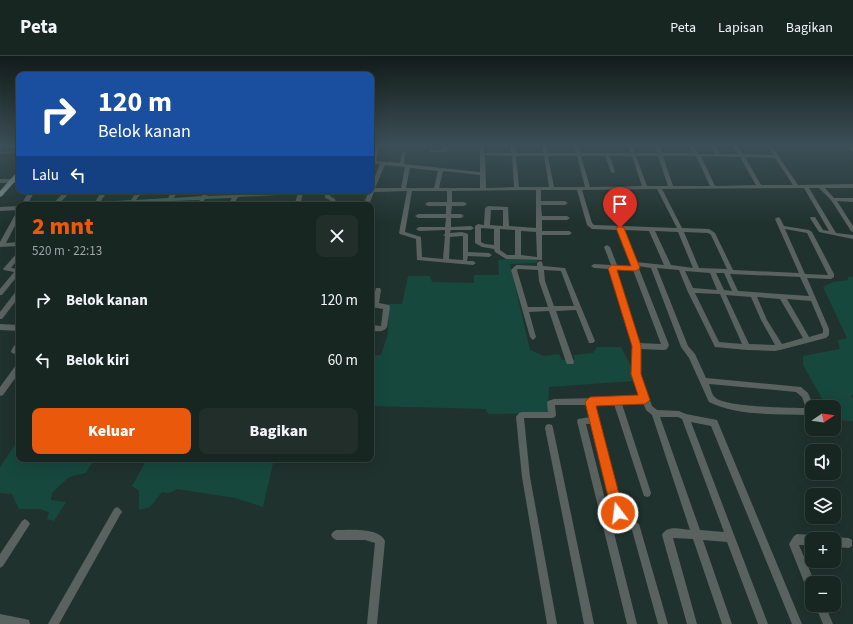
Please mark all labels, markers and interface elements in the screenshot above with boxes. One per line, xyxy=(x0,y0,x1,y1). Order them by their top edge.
text: Peta xyxy=(20,14,57,41)
text: Peta xyxy=(670,18,696,38)
text: Lapisan xyxy=(718,18,764,38)
text: Bagikan xyxy=(786,18,833,38)
text: 120 m xyxy=(98,82,172,122)
icon: right xyxy=(32,88,84,140)
text: Belok kanan xyxy=(98,119,191,144)
icon: left xyxy=(67,164,89,186)
text: Lalu xyxy=(32,165,59,186)
pin xyxy=(603,187,637,228)
icon: arrive xyxy=(609,193,631,215)
text: 2 mnt xyxy=(32,209,94,244)
button: close xyxy=(316,215,358,257)
text: 520 m · 22:13 xyxy=(32,242,102,260)
icon: right xyxy=(32,289,54,311)
text: Belok kanan xyxy=(66,290,148,311)
text: 120 m xyxy=(320,290,358,311)
icon: left xyxy=(32,349,54,371)
text: Belok kiri xyxy=(66,350,129,371)
text: 60 m xyxy=(328,350,358,371)
north arrow xyxy=(805,400,841,436)
map controls xyxy=(805,400,841,612)
button: Keluar xyxy=(32,408,191,454)
button: Bagikan xyxy=(199,408,358,454)
button: sound xyxy=(805,444,841,480)
button: layers xyxy=(805,488,841,524)
position arrow xyxy=(597,492,639,534)
button: + xyxy=(805,532,841,568)
button: − xyxy=(805,576,841,612)

